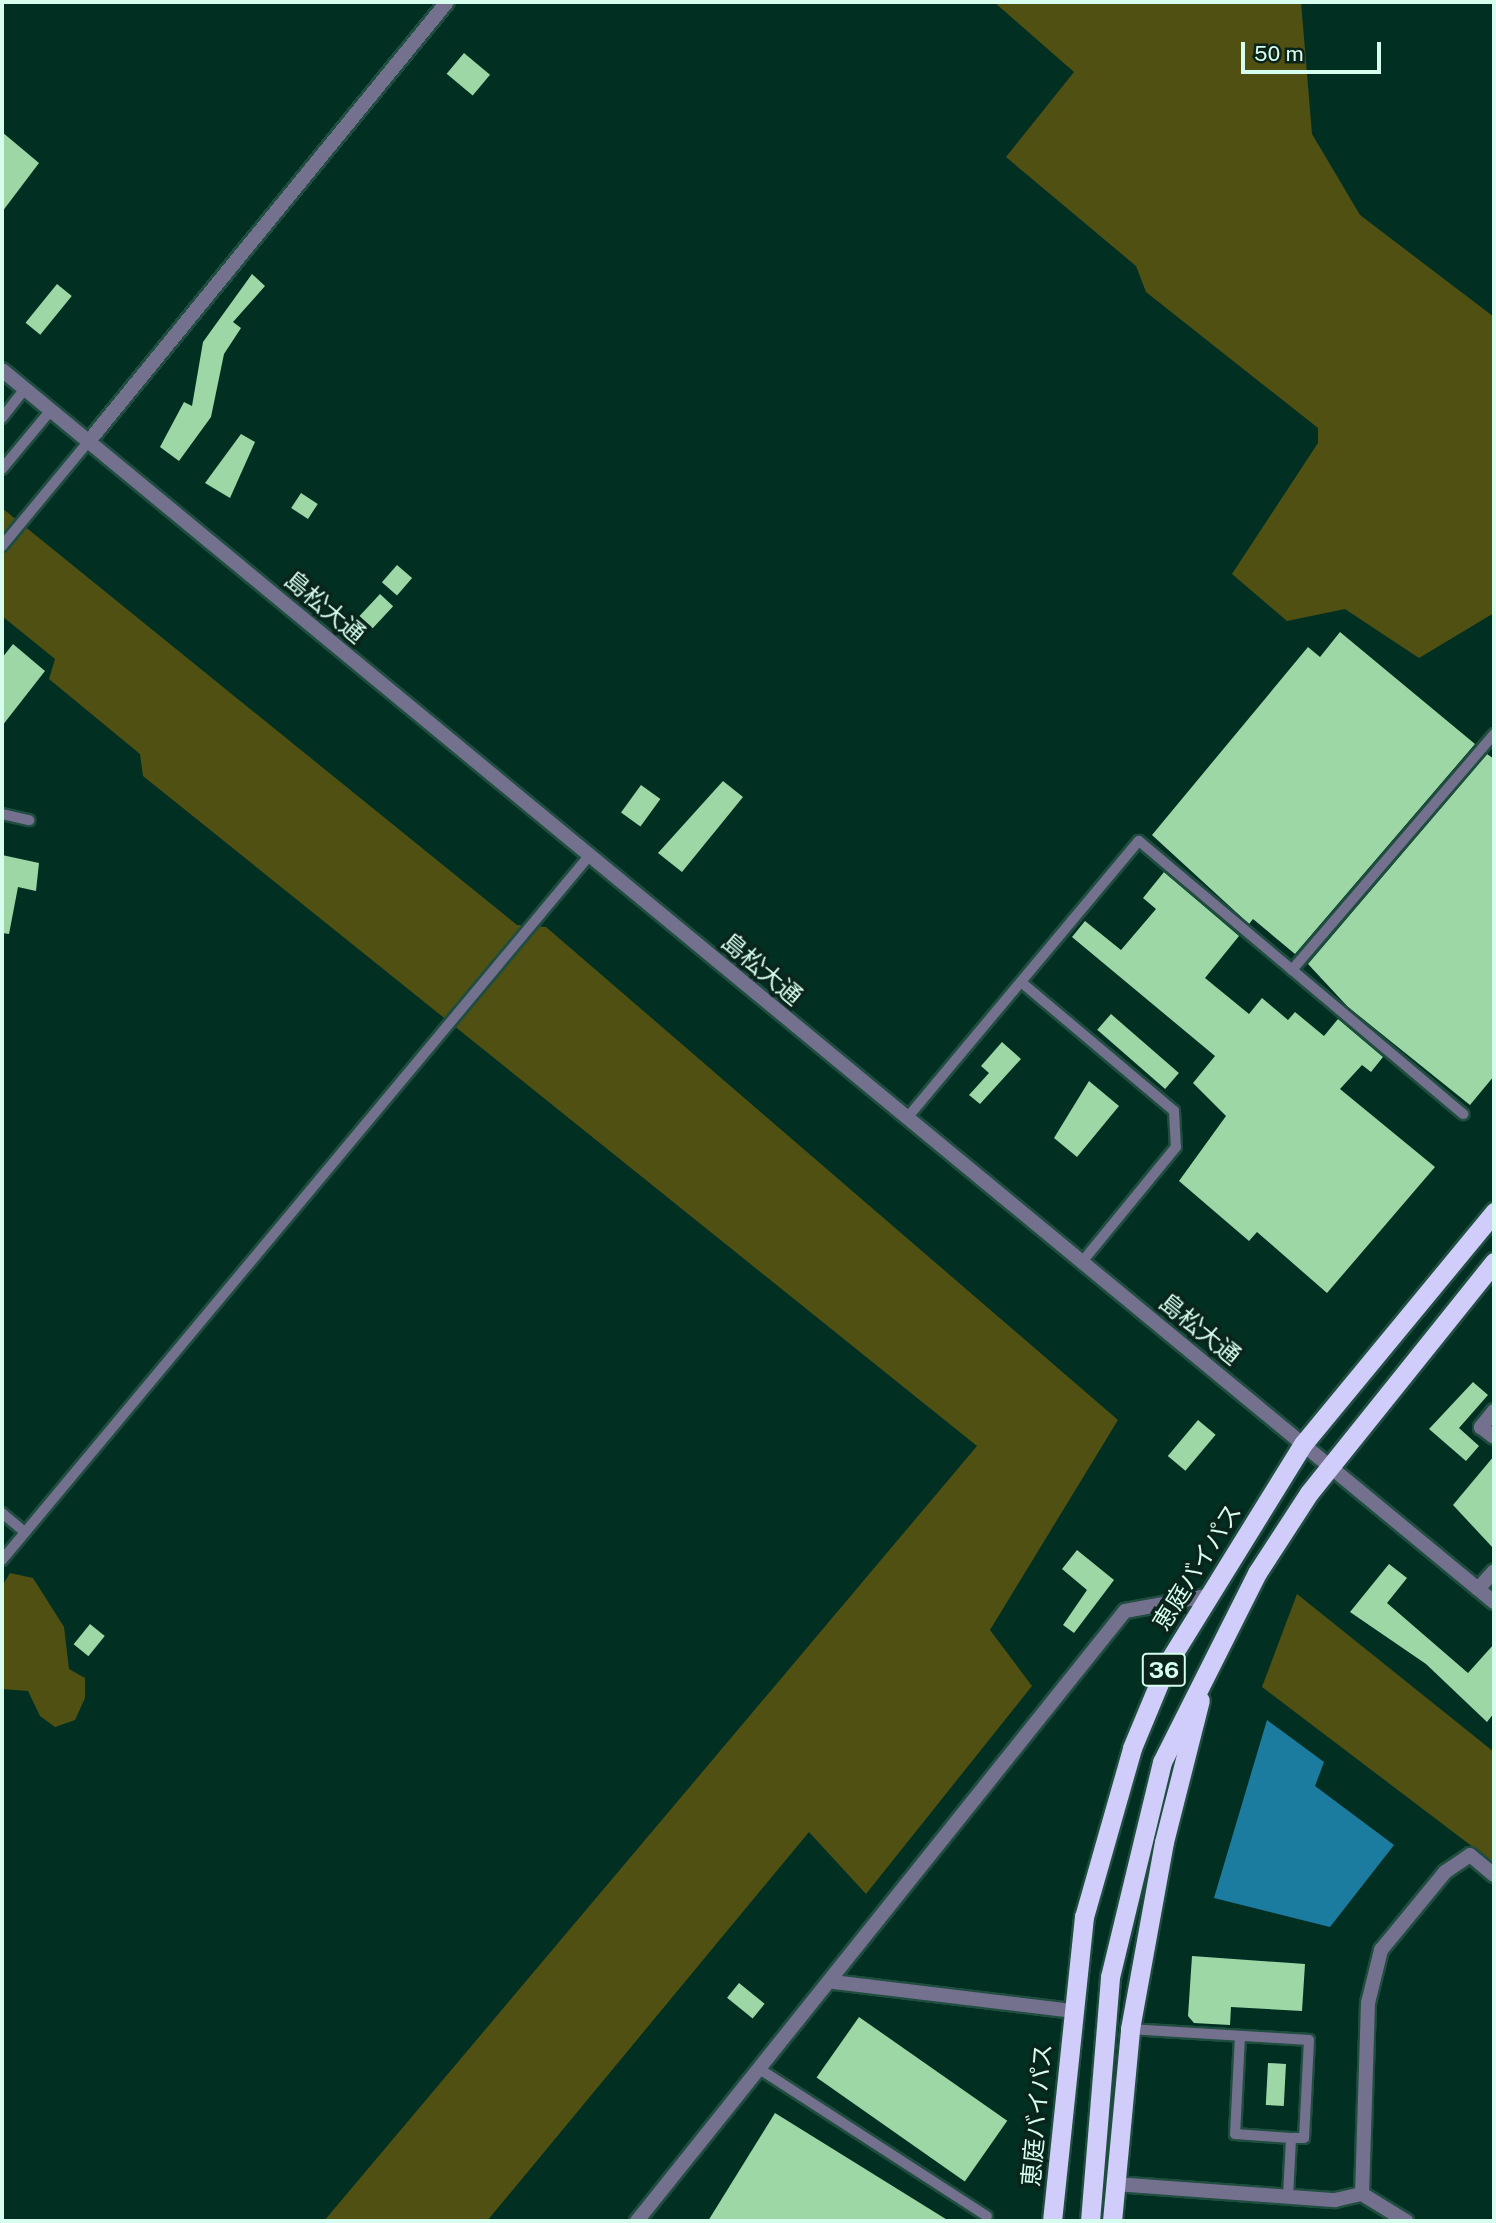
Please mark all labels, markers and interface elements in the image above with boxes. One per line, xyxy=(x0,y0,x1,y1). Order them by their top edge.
scale bar xyxy=(1244,28,1384,72)
text: 50 m xyxy=(1254,41,1304,66)
street label: 島松大通 xyxy=(279,565,371,649)
street label: 島松大通 xyxy=(716,927,808,1011)
street label: 島松大通 xyxy=(1154,1288,1246,1370)
street label: 恵庭バイパス xyxy=(1147,1498,1247,1636)
road number: 36 xyxy=(1141,1651,1187,1690)
street label: 恵庭バイパス xyxy=(1016,2042,1058,2188)

